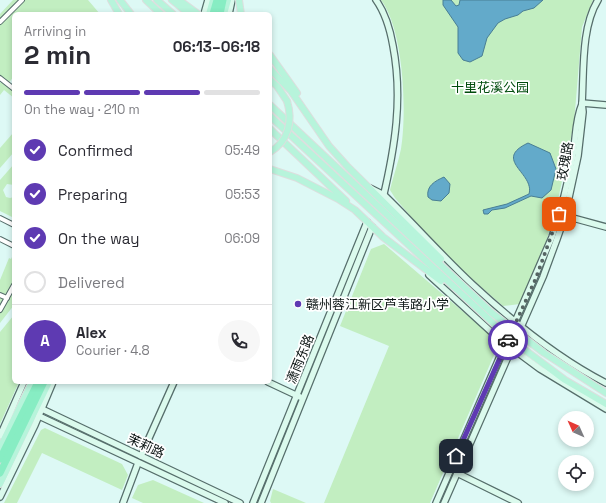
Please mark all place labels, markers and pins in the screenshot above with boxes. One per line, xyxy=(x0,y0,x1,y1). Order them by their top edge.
pin xyxy=(542,197,576,231)
place label: 赣州蓉江新区芦苇路小学 xyxy=(306,296,449,313)
marker: 赣州蓉江新区芦苇路小学 xyxy=(293,299,303,309)
pin xyxy=(439,439,473,473)

